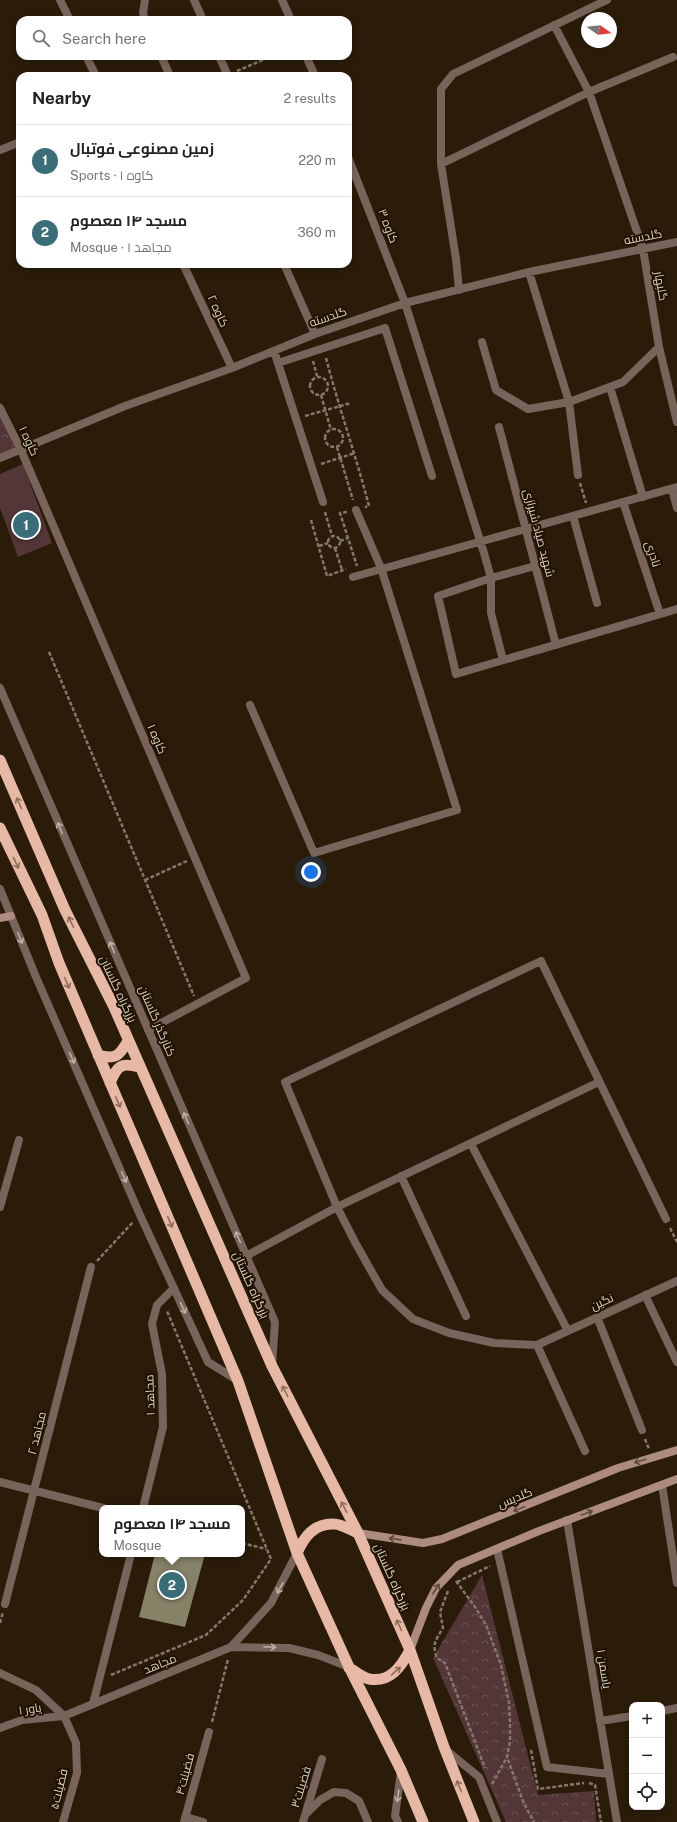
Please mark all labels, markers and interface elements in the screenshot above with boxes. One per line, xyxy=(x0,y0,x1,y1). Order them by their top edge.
north arrow xyxy=(581,12,617,48)
search box xyxy=(16,16,352,60)
icon: search xyxy=(30,27,52,49)
text: Search here xyxy=(62,30,146,47)
text: Nearby xyxy=(32,88,91,108)
text: 2 results xyxy=(284,91,336,106)
text: زمین مصنوعی فوتبال xyxy=(70,140,214,157)
text: 1 xyxy=(42,153,48,168)
text: 220 m xyxy=(298,153,336,168)
text: Sports · کاوه ۱ xyxy=(70,168,153,183)
street label: کاوه ۳ xyxy=(375,207,401,245)
text: مسجد ۱۴ معصوم xyxy=(70,212,187,229)
text: 2 xyxy=(41,225,49,240)
text: 360 m xyxy=(298,225,336,240)
street label: گلدسته xyxy=(623,226,663,248)
text: Mosque · ۱ مجاهد xyxy=(70,240,172,255)
street label: گلبهار xyxy=(651,269,670,302)
street label: کاوه ۲ xyxy=(205,293,231,329)
street label: گلدسته xyxy=(307,304,349,330)
street label: کاوه ۱ xyxy=(16,424,42,458)
street label: شهید صیاد شیرازی xyxy=(521,487,557,579)
pin: 1 xyxy=(13,510,39,540)
street label: نادری xyxy=(642,539,664,569)
street label: کاوه ۱ xyxy=(144,722,170,756)
one-way arrow xyxy=(15,798,22,810)
one-way arrow xyxy=(56,822,64,834)
one-way arrow xyxy=(13,857,20,869)
your location xyxy=(301,862,321,882)
one-way arrow xyxy=(67,917,74,929)
one-way arrow xyxy=(17,932,25,944)
one-way arrow xyxy=(108,942,115,954)
street label: بزرگراه گلستان xyxy=(96,953,140,1025)
one-way arrow xyxy=(64,976,72,988)
street label: کنارگذر گلستان xyxy=(136,984,178,1058)
one-way arrow xyxy=(68,1051,76,1063)
one-way arrow xyxy=(115,1096,123,1108)
one-way arrow xyxy=(182,1112,189,1124)
one-way arrow xyxy=(120,1170,128,1182)
one-way arrow xyxy=(166,1215,174,1227)
one-way arrow xyxy=(234,1231,241,1243)
street label: بزرگراه گلستان xyxy=(230,1249,272,1321)
street label: نگین xyxy=(588,1291,616,1313)
one-way arrow xyxy=(180,1302,187,1314)
street label: ۱ مجاهد xyxy=(142,1374,158,1416)
one-way arrow xyxy=(281,1386,288,1398)
street label: مجاهد ۲ xyxy=(25,1410,49,1456)
one-way arrow xyxy=(633,1458,646,1465)
street label: گلدیس xyxy=(496,1485,534,1511)
one-way arrow xyxy=(340,1501,348,1513)
popup xyxy=(99,1505,245,1557)
one-way arrow xyxy=(513,1505,525,1513)
one-way arrow xyxy=(581,1508,593,1516)
text: مسجد ۱۴ معصوم xyxy=(113,1515,231,1532)
one-way arrow xyxy=(389,1535,402,1543)
text: Mosque xyxy=(113,1538,161,1553)
street label: بزرگراه گلستان xyxy=(371,1541,413,1613)
pin: 2 xyxy=(159,1570,185,1600)
one-way arrow xyxy=(275,1582,283,1594)
one-way arrow xyxy=(433,1583,441,1595)
one-way arrow xyxy=(395,1619,402,1631)
one-way arrow xyxy=(263,1644,276,1651)
street label: یاسمن ۱ xyxy=(594,1648,614,1691)
street label: مجاهد xyxy=(141,1651,179,1677)
one-way arrow xyxy=(390,1666,401,1675)
street label: یاور ۱ xyxy=(18,1700,43,1718)
map controls xyxy=(629,1702,665,1810)
button: + xyxy=(629,1702,665,1738)
button: − xyxy=(629,1738,665,1774)
street label: فضیلت۴ xyxy=(173,1752,197,1796)
street label: فضیلت۳ xyxy=(288,1765,314,1809)
street label: فضیلت۵ xyxy=(47,1767,71,1811)
button: locate xyxy=(629,1774,665,1810)
one-way arrow xyxy=(455,1780,463,1792)
one-way arrow xyxy=(394,1789,401,1802)

